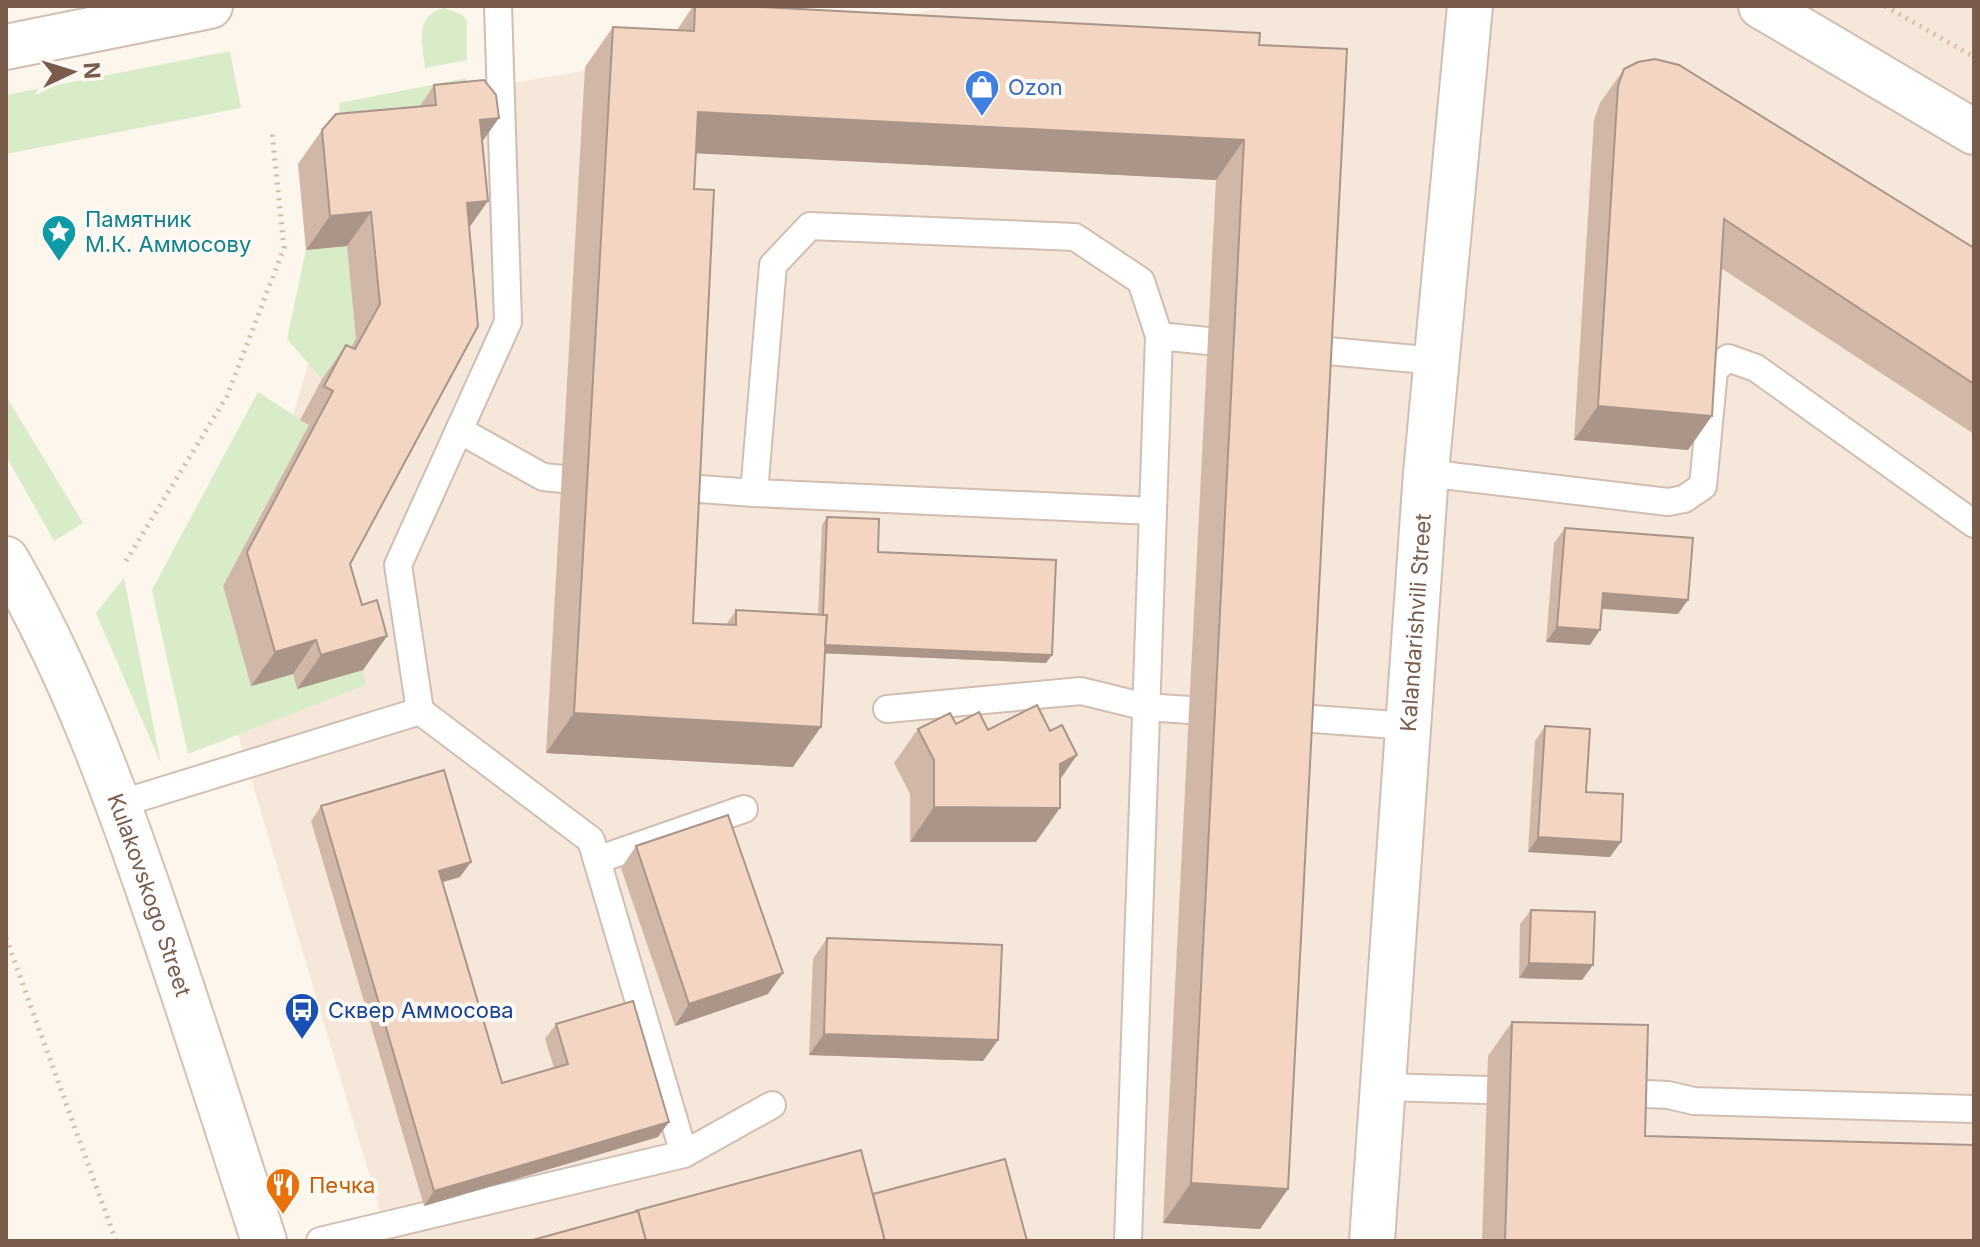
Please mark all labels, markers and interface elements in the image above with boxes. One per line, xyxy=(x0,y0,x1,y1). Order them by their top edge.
north arrow xyxy=(32,32,112,112)
text: N xyxy=(78,61,106,80)
shop icon: Ozon xyxy=(963,68,1001,118)
place label: Ozon xyxy=(1008,74,1063,100)
place label: Памятник М.К. Аммосову xyxy=(85,206,251,257)
place icon: Памятник М.К. Аммосову xyxy=(40,213,78,263)
street label: Kalandarishvili Street xyxy=(1395,513,1436,732)
street label: Kulakovskogo Street xyxy=(102,790,197,1000)
bus stop icon: Сквер Аммосова xyxy=(283,991,321,1041)
place label: Сквер Аммосова xyxy=(328,997,514,1023)
restaurant icon: Печка xyxy=(264,1166,302,1216)
place label: Печка xyxy=(309,1172,375,1198)

